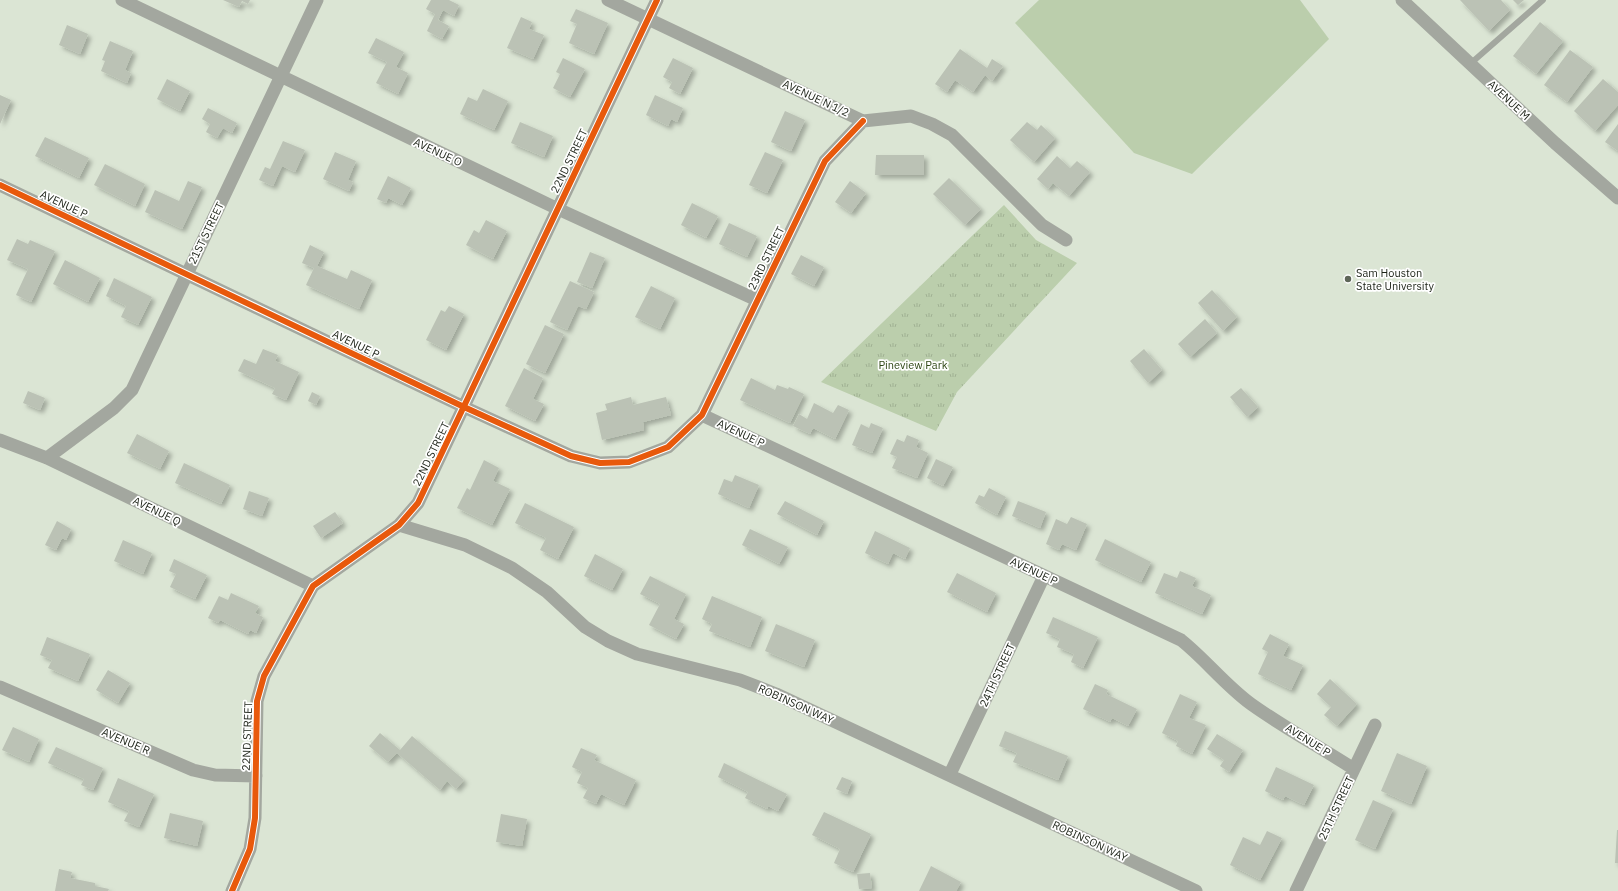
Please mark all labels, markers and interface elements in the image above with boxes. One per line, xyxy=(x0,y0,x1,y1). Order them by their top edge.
street label: AVENUE N 1/2 xyxy=(781,76,851,120)
street label: AVENUE M xyxy=(1485,77,1533,123)
street label: 22ND STREET xyxy=(547,126,591,195)
street label: AVENUE O xyxy=(412,135,465,169)
street label: AVENUE P xyxy=(38,187,90,221)
street label: 21ST STREET xyxy=(185,199,227,266)
street label: 23RD STREET xyxy=(745,223,788,292)
place label: Sam Houston State University xyxy=(1356,266,1434,293)
marker: Sam Houston State University xyxy=(1343,274,1353,284)
street label: AVENUE P xyxy=(330,327,382,362)
park label: Pineview Park xyxy=(878,358,948,372)
street label: AVENUE P xyxy=(715,416,767,450)
street label: 22ND STREET xyxy=(409,419,453,488)
street label: AVENUE Q xyxy=(131,493,184,529)
street label: AVENUE P xyxy=(1008,554,1060,588)
street label: 24TH STREET xyxy=(976,640,1018,709)
street label: ROBINSON WAY xyxy=(756,681,836,727)
street label: 22ND STREET xyxy=(239,700,255,771)
street label: AVENUE P xyxy=(1283,721,1333,760)
street label: AVENUE R xyxy=(100,725,152,757)
street label: 25TH STREET xyxy=(1315,773,1357,842)
street label: ROBINSON WAY xyxy=(1050,817,1130,865)

